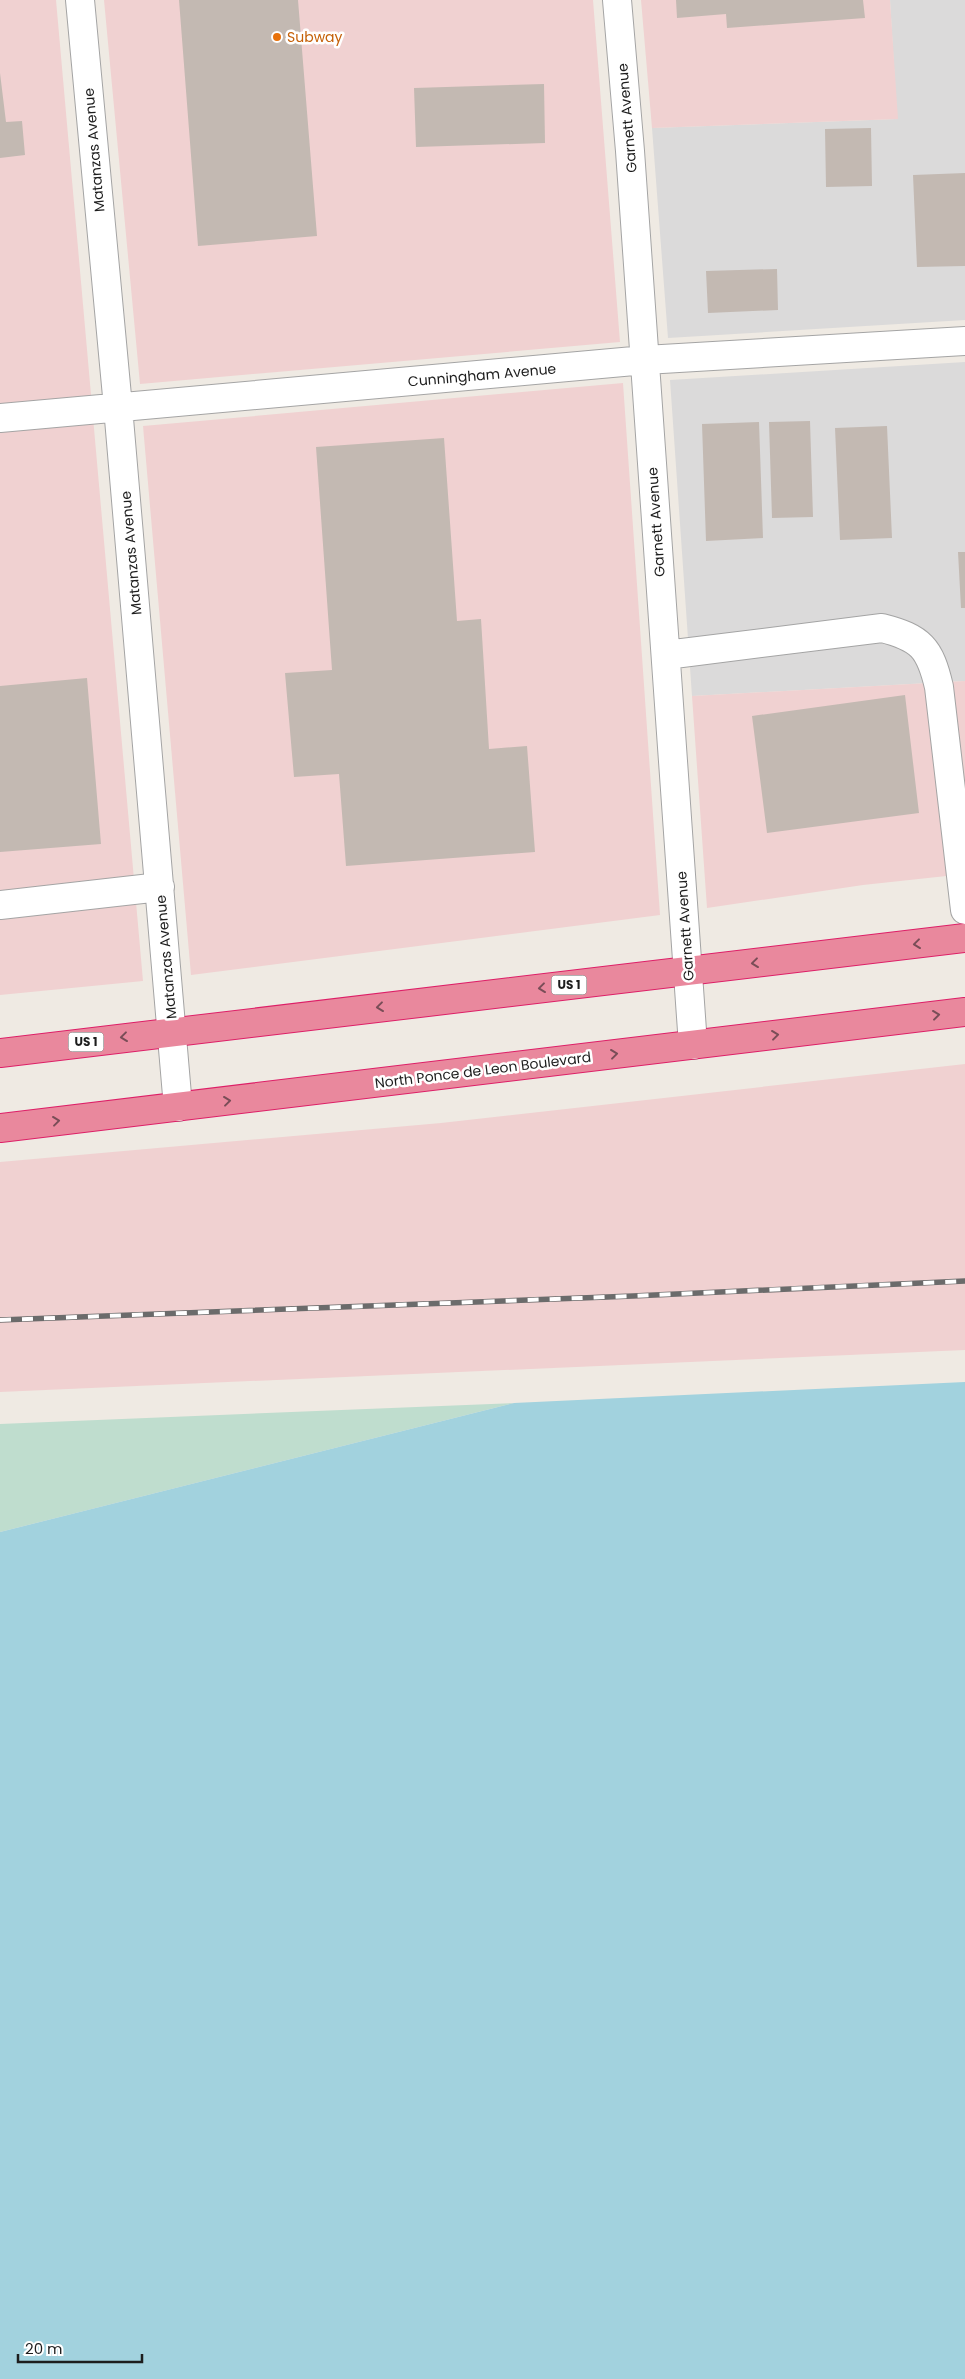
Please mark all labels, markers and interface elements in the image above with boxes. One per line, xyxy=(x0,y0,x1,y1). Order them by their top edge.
place label: Subway xyxy=(287,27,343,47)
marker: Subway xyxy=(271,31,283,43)
street label: Garnett Avenue xyxy=(612,62,642,174)
street label: Matanzas Avenue xyxy=(79,87,109,213)
street label: Cunningham Avenue xyxy=(407,359,557,391)
street label: Garnett Avenue xyxy=(642,466,670,577)
street label: Matanzas Avenue xyxy=(116,490,146,616)
street label: Garnett Avenue xyxy=(671,870,699,981)
street label: Matanzas Avenue xyxy=(151,894,181,1020)
one-way arrow xyxy=(912,938,920,949)
one-way arrow xyxy=(751,957,759,968)
road number: US 1 xyxy=(552,976,586,994)
one-way arrow xyxy=(537,982,545,993)
one-way arrow xyxy=(376,1001,384,1012)
one-way arrow xyxy=(933,1010,941,1021)
one-way arrow xyxy=(771,1030,779,1041)
one-way arrow xyxy=(119,1031,127,1042)
road number: US 1 xyxy=(68,1032,104,1052)
street label: North Ponce de Leon Boulevard xyxy=(374,1047,592,1093)
one-way arrow xyxy=(610,1049,618,1060)
one-way arrow xyxy=(223,1096,231,1107)
one-way arrow xyxy=(52,1116,60,1127)
scale bar xyxy=(18,2332,141,2364)
text: 20 m xyxy=(25,2338,63,2359)

